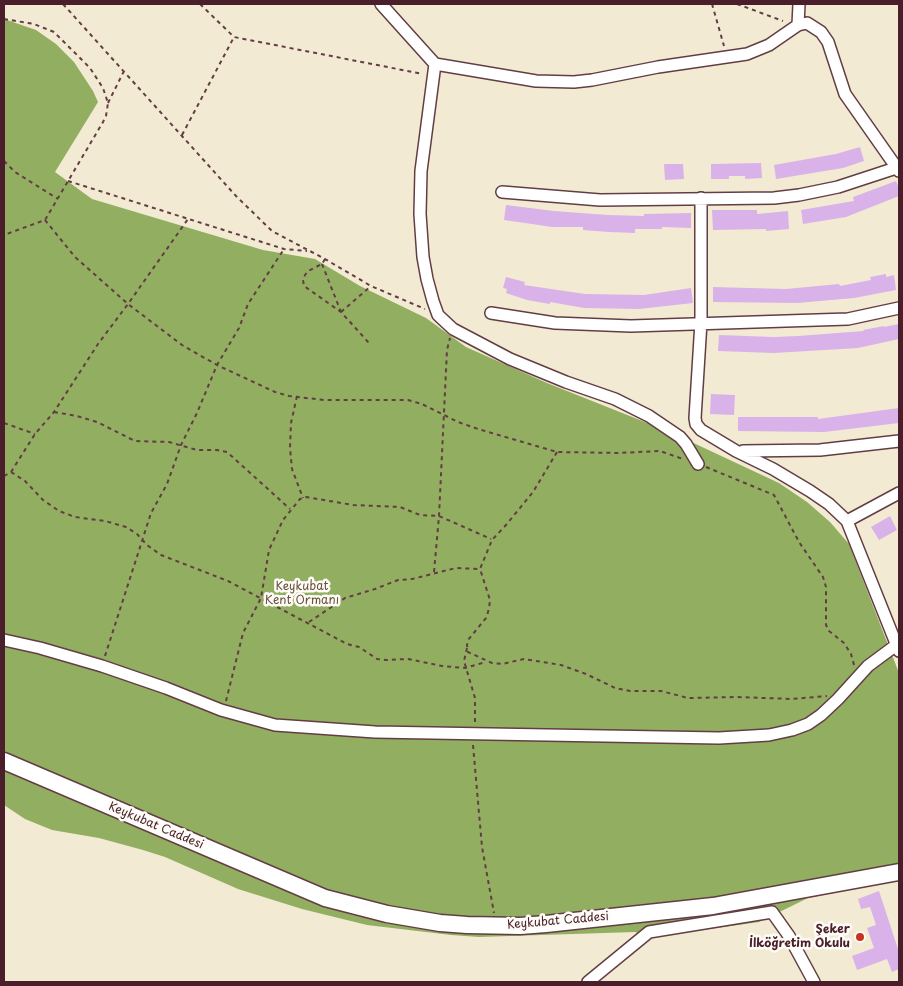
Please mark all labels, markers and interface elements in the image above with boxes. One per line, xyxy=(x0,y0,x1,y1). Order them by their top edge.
park label: Keykubat Kent Ormanı xyxy=(265,580,339,608)
street label: Keykubat Caddesi xyxy=(106,799,206,853)
street label: Keykubat Caddesi xyxy=(507,909,609,933)
place label: Şeker İlköğretim Okulu xyxy=(749,923,850,951)
marker: Şeker İlköğretim Okulu xyxy=(854,931,866,943)

